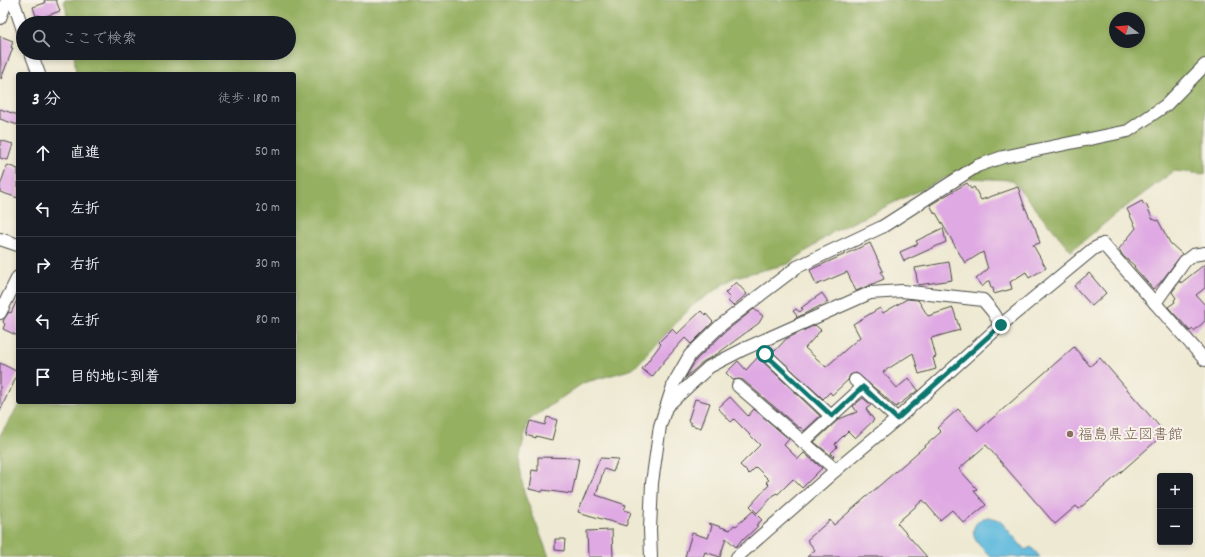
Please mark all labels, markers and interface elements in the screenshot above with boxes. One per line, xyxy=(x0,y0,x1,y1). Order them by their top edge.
north arrow xyxy=(1109,12,1145,48)
search box xyxy=(16,16,296,60)
icon: search xyxy=(30,27,52,49)
text: ここで検索 xyxy=(62,29,137,51)
text: 3 分 xyxy=(32,89,60,113)
text: 徒歩 · 180 m xyxy=(218,90,280,109)
icon: ahead xyxy=(32,142,54,164)
text: 直進 xyxy=(70,143,100,165)
text: 50 m xyxy=(255,143,280,162)
icon: left xyxy=(32,198,54,220)
text: 左折 xyxy=(70,199,100,221)
text: 20 m xyxy=(255,199,280,218)
icon: right xyxy=(32,254,54,276)
text: 右折 xyxy=(70,255,100,277)
text: 30 m xyxy=(255,255,280,274)
icon: left xyxy=(32,310,54,332)
text: 左折 xyxy=(70,311,100,333)
text: 80 m xyxy=(256,311,280,330)
route end xyxy=(992,316,1010,334)
route start xyxy=(756,345,774,363)
icon: arrive xyxy=(32,366,54,388)
text: 目的地に到着 xyxy=(70,367,160,389)
place label: 福島県立図書館 xyxy=(1078,425,1183,447)
marker: 福島県立図書館 xyxy=(1065,429,1075,439)
map controls xyxy=(1157,473,1193,545)
button: + xyxy=(1157,473,1193,509)
button: − xyxy=(1157,509,1193,545)

